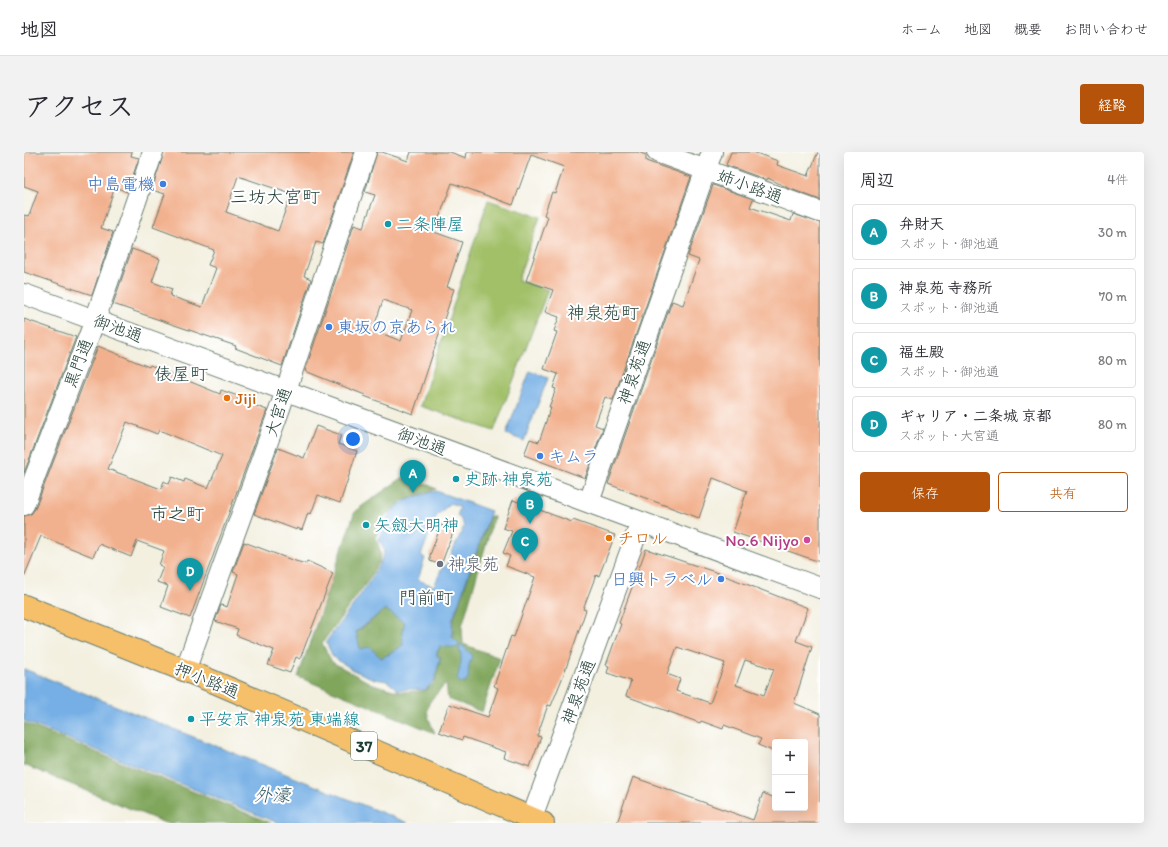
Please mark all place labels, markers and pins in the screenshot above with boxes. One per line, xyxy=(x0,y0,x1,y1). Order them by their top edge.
place label: 中島電機 xyxy=(87,174,155,194)
marker: 中島電機 xyxy=(158,179,168,189)
place label: 二条陣屋 xyxy=(396,214,464,234)
marker: 二条陣屋 xyxy=(383,219,393,229)
place label: 東坂の京あられ xyxy=(337,317,456,337)
marker: 東坂の京あられ xyxy=(324,322,334,332)
place label: Jiji xyxy=(235,388,256,408)
marker: Jiji xyxy=(222,393,232,403)
place label: キムラ xyxy=(548,446,599,466)
marker: キムラ xyxy=(535,451,545,461)
pin: A xyxy=(400,460,426,493)
place label: 史跡 神泉苑 xyxy=(464,469,553,489)
marker: 史跡 神泉苑 xyxy=(451,474,461,484)
pin: B xyxy=(517,491,543,524)
place label: 矢劔大明神 xyxy=(374,515,459,535)
marker: 矢劔大明神 xyxy=(361,520,371,530)
pin: C xyxy=(512,528,538,561)
place label: チロル xyxy=(617,528,668,548)
place label: No.6 Nijyo xyxy=(725,530,799,550)
marker: チロル xyxy=(604,533,614,543)
marker: No.6 Nijyo xyxy=(802,535,812,545)
place label: 神泉苑 xyxy=(448,554,499,574)
pin: D xyxy=(177,558,203,591)
marker: 神泉苑 xyxy=(435,559,445,569)
place label: 日興トラベル xyxy=(611,569,713,589)
marker: 日興トラベル xyxy=(716,574,726,584)
place label: 平安京 神泉苑 東端線 xyxy=(199,709,360,729)
marker: 平安京 神泉苑 東端線 xyxy=(186,714,196,724)

